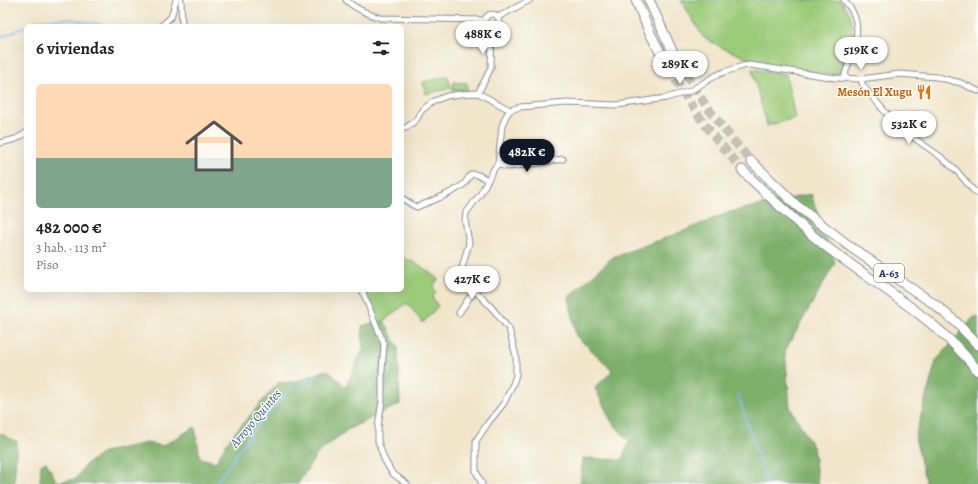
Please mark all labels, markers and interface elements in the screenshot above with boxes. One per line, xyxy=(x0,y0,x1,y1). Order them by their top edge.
pin: 488K € xyxy=(450,21,516,55)
text: 488K € xyxy=(465,25,501,42)
text: 6 viviendas xyxy=(36,37,114,60)
icon: filters xyxy=(370,37,392,59)
pin: 519K € xyxy=(828,37,894,71)
text: 519K € xyxy=(844,41,878,58)
pin: 289K € xyxy=(647,51,713,85)
text: 289K € xyxy=(662,55,698,72)
restaurant icon: Mesón El Xugu xyxy=(915,83,933,101)
place label: Mesón El Xugu xyxy=(837,84,912,100)
icon: home xyxy=(178,110,250,182)
pin: 532K € xyxy=(876,111,942,145)
text: 532K € xyxy=(891,115,927,132)
pin: 482K € xyxy=(494,139,560,173)
text: 482K € xyxy=(509,143,545,160)
text: 482 000 € xyxy=(36,216,102,239)
text: 3 hab. · 113 m² xyxy=(36,239,106,256)
text: Piso xyxy=(36,256,58,273)
road number: A-63 xyxy=(874,264,904,282)
pin: 427K € xyxy=(439,266,505,300)
text: 427K € xyxy=(454,270,490,287)
water label: Arroyo Quintes xyxy=(225,385,285,452)

